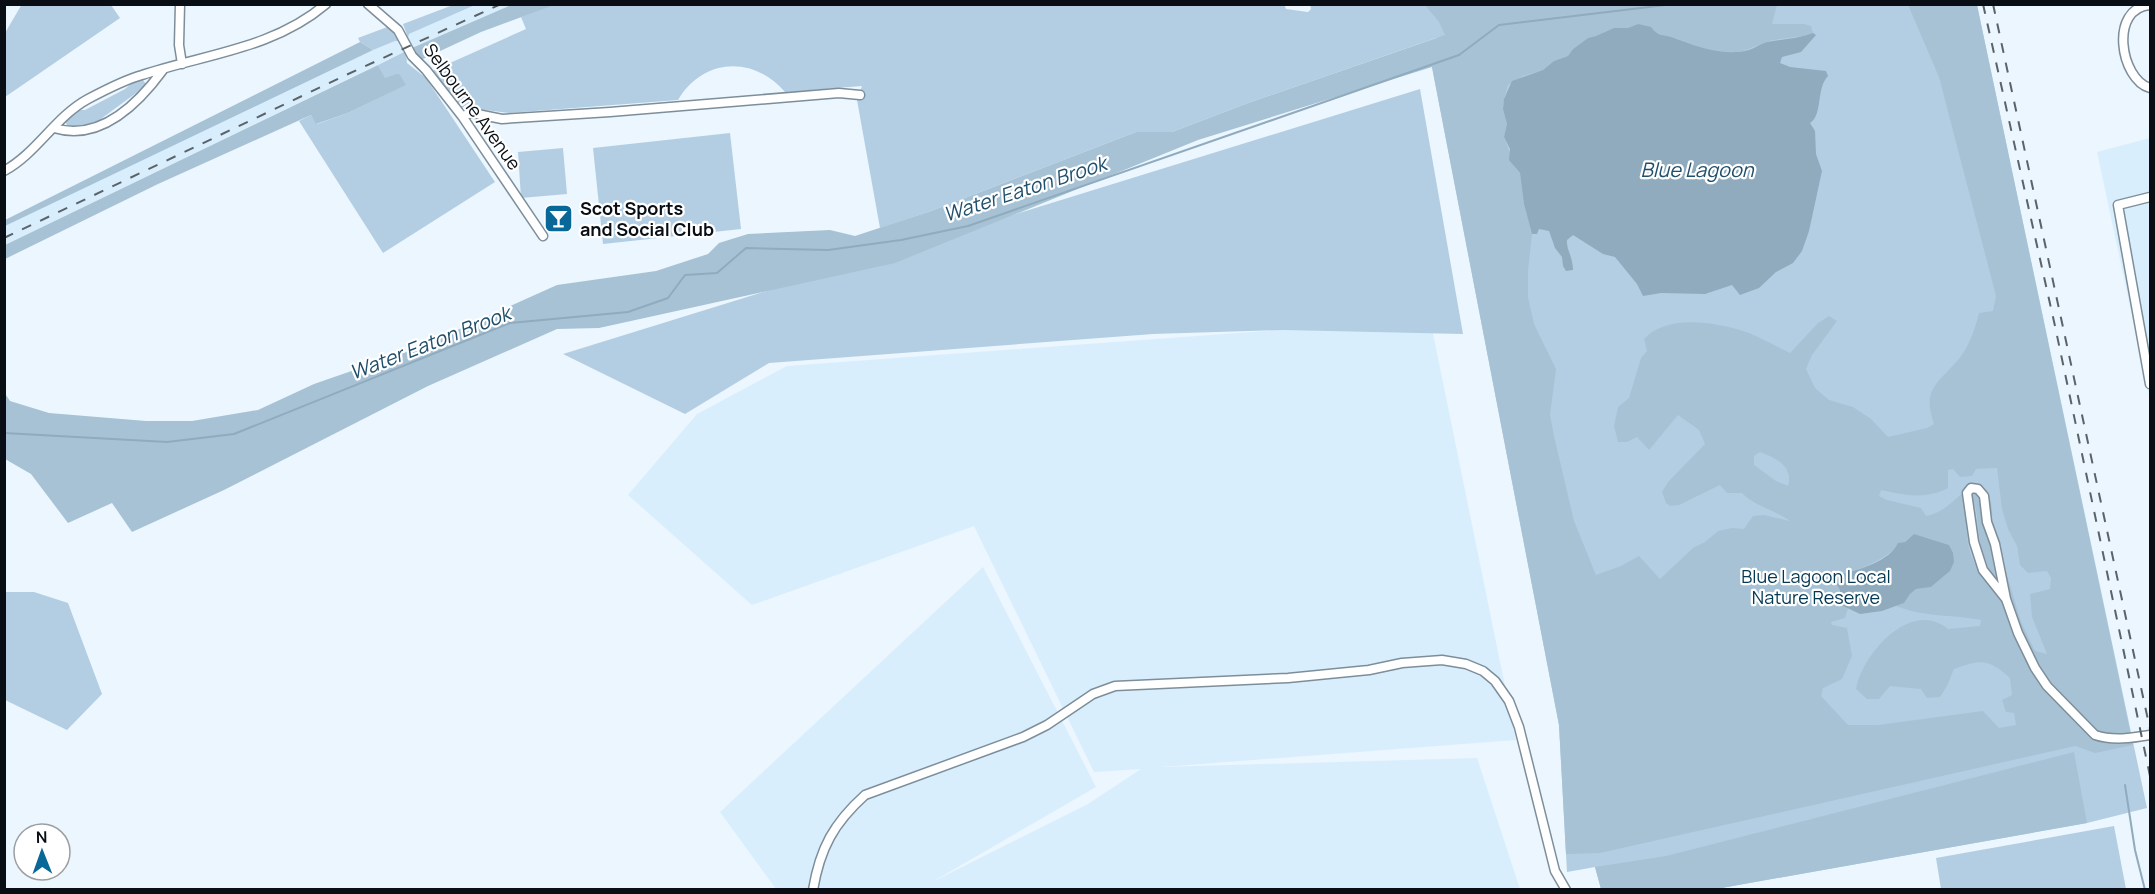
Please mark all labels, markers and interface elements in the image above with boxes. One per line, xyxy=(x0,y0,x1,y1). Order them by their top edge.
street label: Selbourne Avenue xyxy=(419,38,527,174)
water label: Water Eaton Brook xyxy=(940,148,1113,228)
water label: Blue Lagoon xyxy=(1640,156,1755,183)
place label: Scot Sports and Social Club xyxy=(580,196,714,241)
bar icon: Scot Sports and Social Club xyxy=(543,203,575,235)
water label: Water Eaton Brook xyxy=(346,298,517,386)
park label: Blue Lagoon Local Nature Reserve xyxy=(1741,564,1891,609)
north arrow xyxy=(12,822,72,882)
text: N xyxy=(36,826,48,848)

